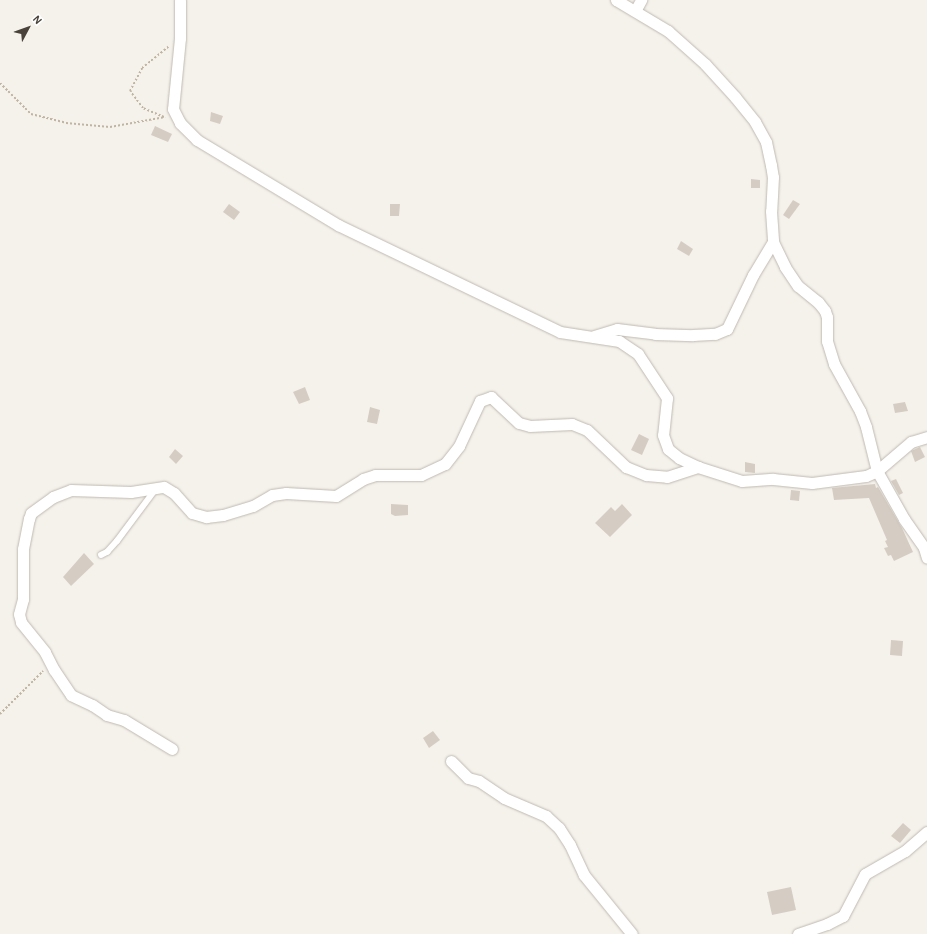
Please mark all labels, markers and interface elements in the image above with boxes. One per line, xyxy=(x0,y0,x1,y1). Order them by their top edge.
north arrow xyxy=(8,8,48,48)
text: N xyxy=(31,13,44,26)

